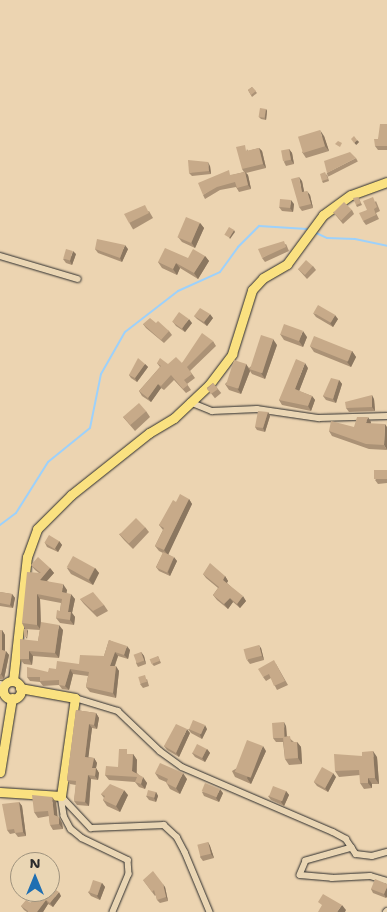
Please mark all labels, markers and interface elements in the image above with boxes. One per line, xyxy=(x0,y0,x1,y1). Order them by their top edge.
north arrow xyxy=(10,852,60,902)
text: N xyxy=(29,854,41,872)

